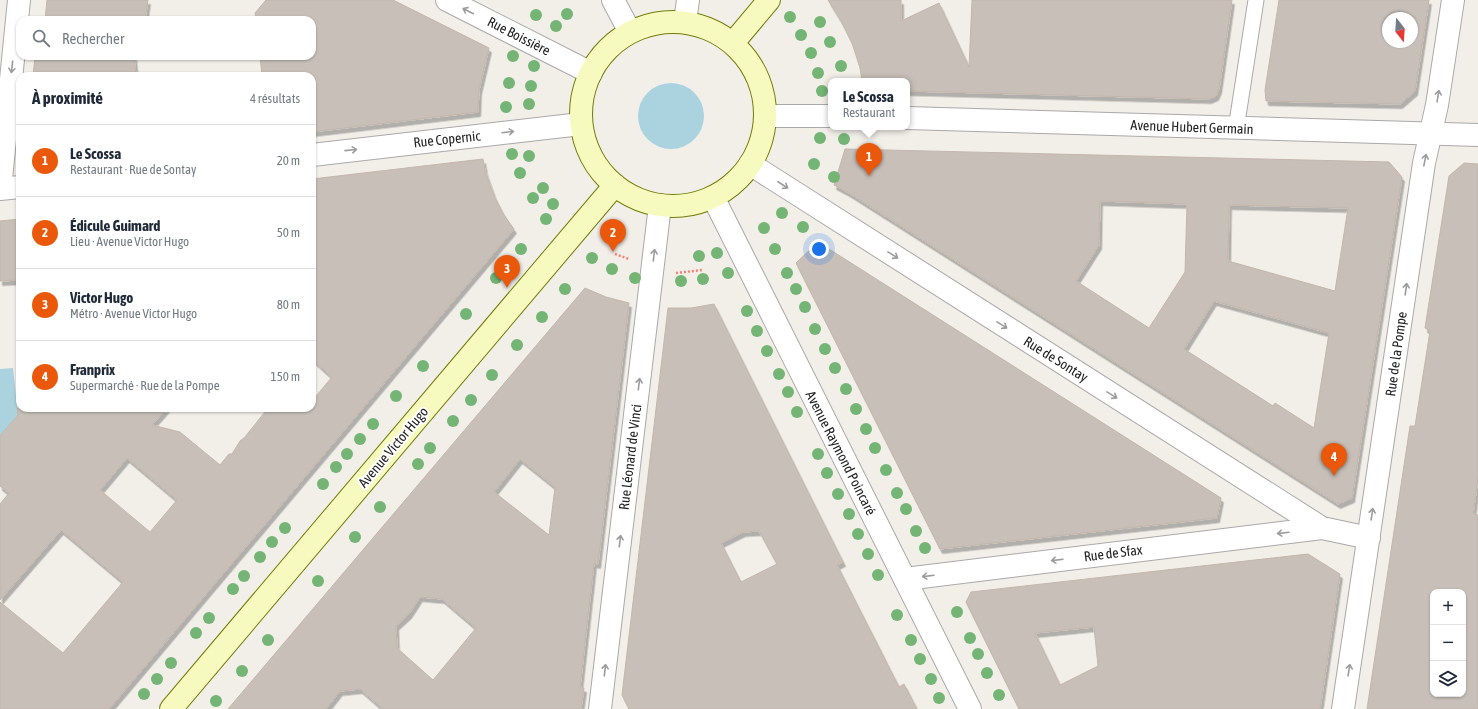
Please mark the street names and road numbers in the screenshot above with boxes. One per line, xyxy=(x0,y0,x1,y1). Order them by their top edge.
street label: Rue Boissière xyxy=(485,13,553,59)
street label: Avenue Hubert Germain xyxy=(1130,117,1254,137)
street label: Rue Copernic xyxy=(413,127,482,150)
street label: Rue de la Pompe xyxy=(1382,311,1410,397)
street label: Rue de Sontay xyxy=(1021,333,1091,385)
street label: Avenue Raymond Poincaré xyxy=(803,388,879,518)
street label: Rue Léonard de Vinci xyxy=(616,403,644,511)
street label: Avenue Victor Hugo xyxy=(355,404,431,490)
street label: Rue de Sfax xyxy=(1083,541,1144,565)

